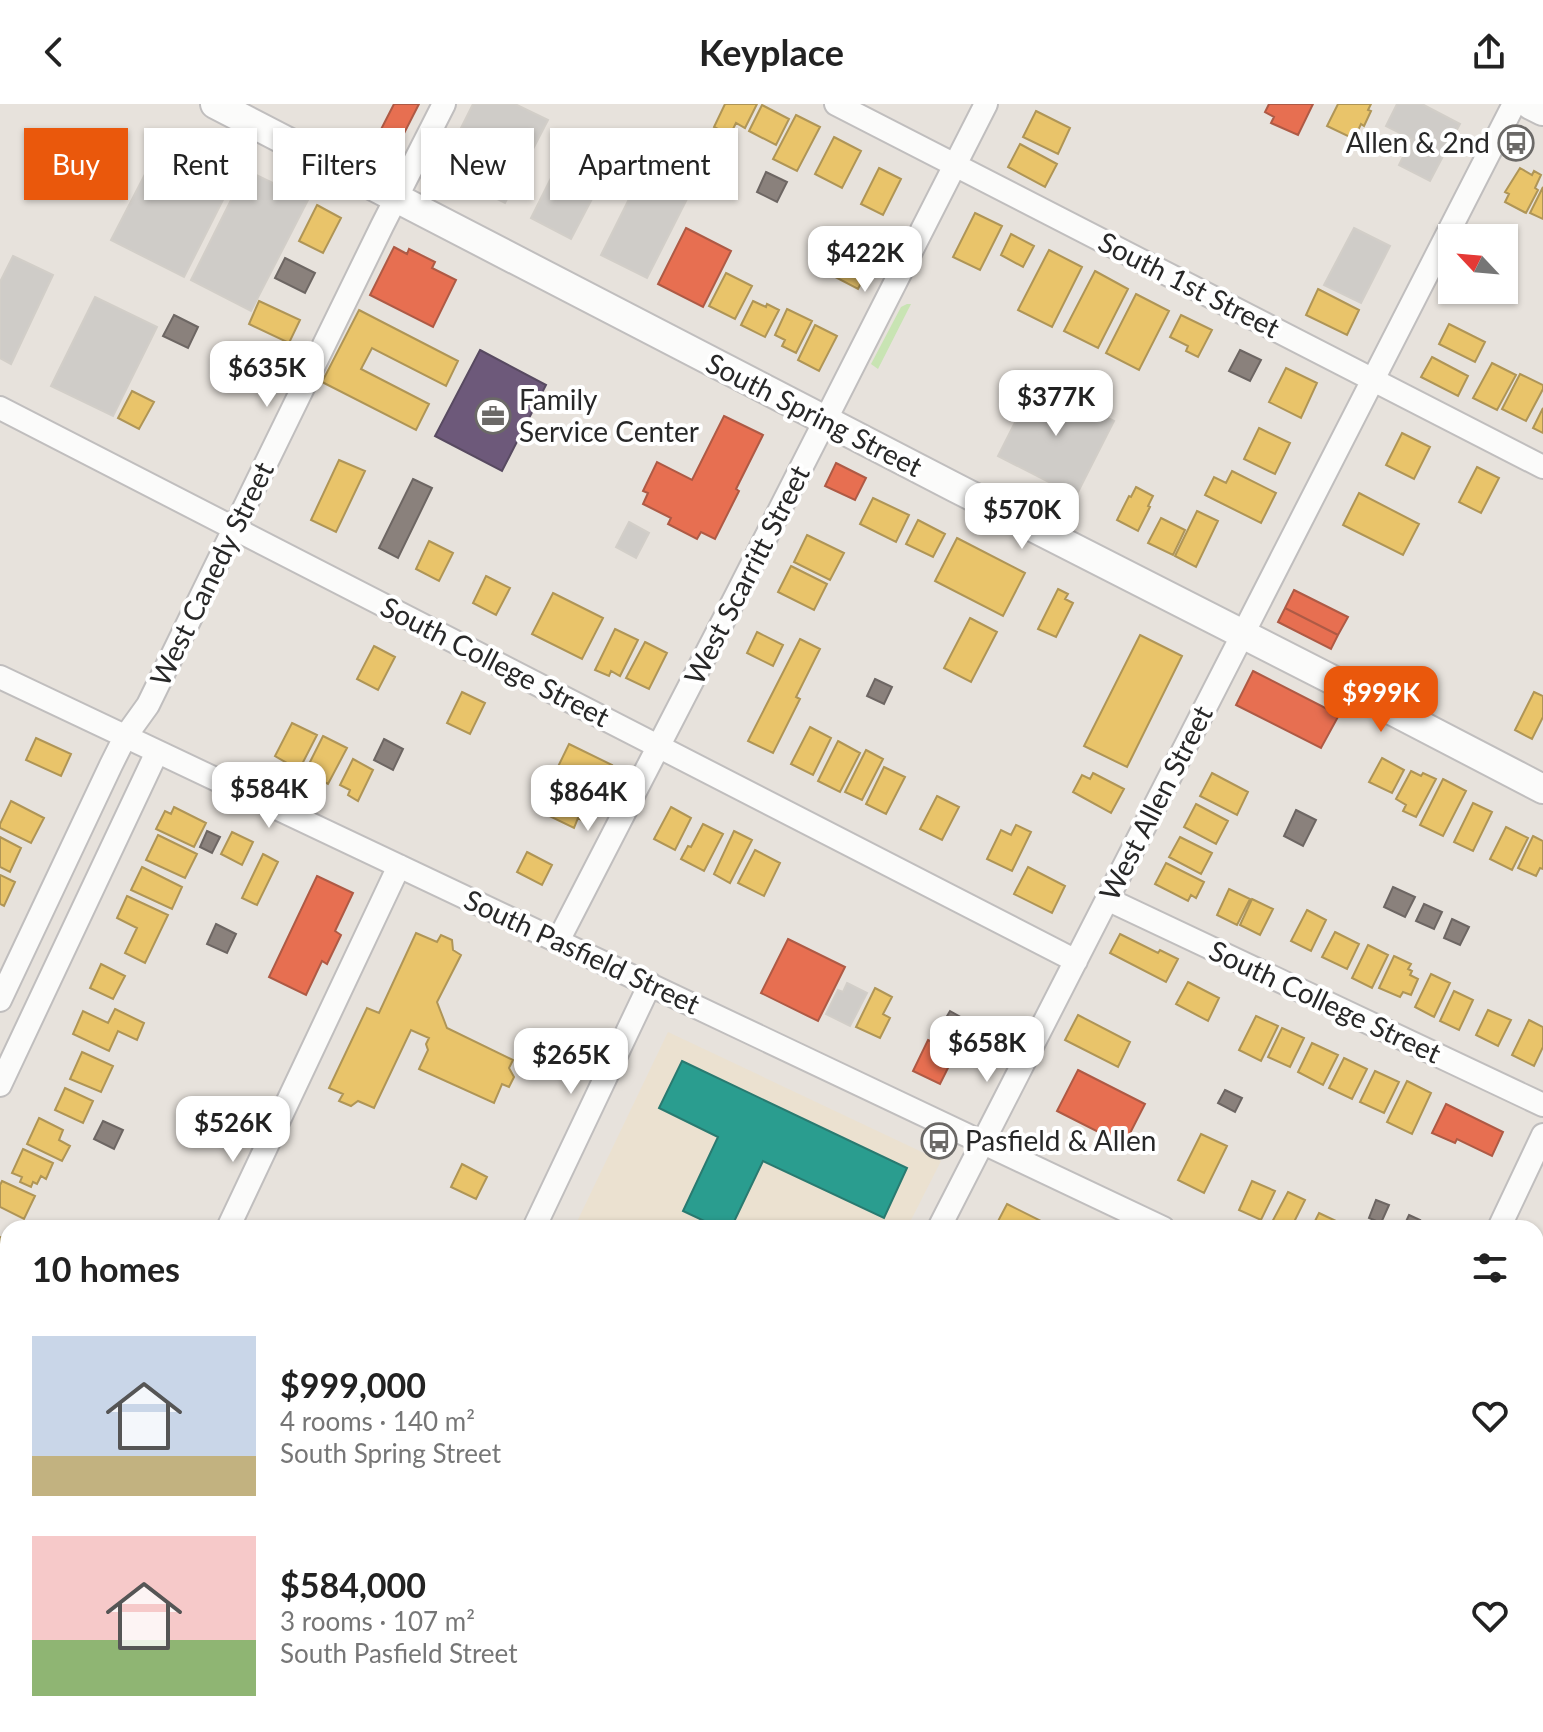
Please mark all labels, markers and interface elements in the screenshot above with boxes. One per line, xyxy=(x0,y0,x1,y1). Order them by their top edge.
icon: back xyxy=(32,30,76,74)
text: Keyplace xyxy=(699,30,844,74)
icon: share xyxy=(1467,30,1511,74)
bus stop icon: Allen & 2nd xyxy=(1497,124,1535,162)
place label: Allen & 2nd xyxy=(1346,125,1490,159)
chip: Buy xyxy=(24,128,128,200)
chip: Rent xyxy=(144,128,257,200)
chip: Filters xyxy=(273,128,405,200)
chip: New xyxy=(421,128,534,200)
chip: Apartment xyxy=(550,128,738,200)
street label: South 1st Street xyxy=(1093,224,1286,344)
north arrow xyxy=(1438,224,1518,304)
map controls xyxy=(1438,224,1518,304)
pin: $422K xyxy=(809,226,921,294)
text: $422K xyxy=(826,236,904,268)
pin: $635K xyxy=(211,341,323,409)
street label: South Spring Street xyxy=(701,345,928,483)
text: $635K xyxy=(228,351,306,383)
pin: $377K xyxy=(1000,370,1112,438)
text: $377K xyxy=(1017,380,1095,412)
place label: Family Service Center xyxy=(519,382,699,448)
office icon: Family Service Center xyxy=(474,397,512,435)
street label: West Canedy Street xyxy=(142,456,280,691)
street label: West Scarritt Street xyxy=(676,459,816,690)
pin: $570K xyxy=(966,483,1078,551)
text: $570K xyxy=(983,493,1061,525)
street label: South College Street xyxy=(376,589,615,733)
pin: $999K xyxy=(1325,666,1437,734)
text: $999K xyxy=(1342,676,1420,708)
street label: West Allen Street xyxy=(1091,699,1219,906)
pin: $584K xyxy=(213,762,325,830)
pin: $864K xyxy=(532,765,644,833)
text: $584K xyxy=(230,772,308,804)
text: $864K xyxy=(549,775,627,807)
street label: South Pasfield Street xyxy=(459,882,706,1021)
street label: South College Street xyxy=(1204,932,1447,1070)
pin: $658K xyxy=(931,1016,1043,1084)
text: $658K xyxy=(948,1026,1026,1058)
pin: $265K xyxy=(515,1028,627,1096)
text: $265K xyxy=(532,1038,610,1070)
pin: $526K xyxy=(177,1096,289,1164)
text: $526K xyxy=(194,1106,272,1138)
bus stop icon: Pasfield & Allen xyxy=(920,1122,958,1160)
place label: Pasfield & Allen xyxy=(965,1123,1156,1157)
icon: filters xyxy=(1468,1246,1512,1290)
text: 10 homes xyxy=(32,1248,180,1289)
text: $999,000 xyxy=(280,1364,426,1405)
icon: home xyxy=(96,1368,192,1464)
icon: heart xyxy=(1468,1394,1512,1438)
text: 4 rooms · 140 m² xyxy=(280,1405,475,1437)
text: South Spring Street xyxy=(280,1437,501,1469)
text: $584,000 xyxy=(280,1564,426,1605)
icon: home xyxy=(96,1568,192,1664)
icon: heart xyxy=(1468,1594,1512,1638)
text: 3 rooms · 107 m² xyxy=(280,1605,475,1637)
text: South Pasfield Street xyxy=(280,1637,518,1669)

